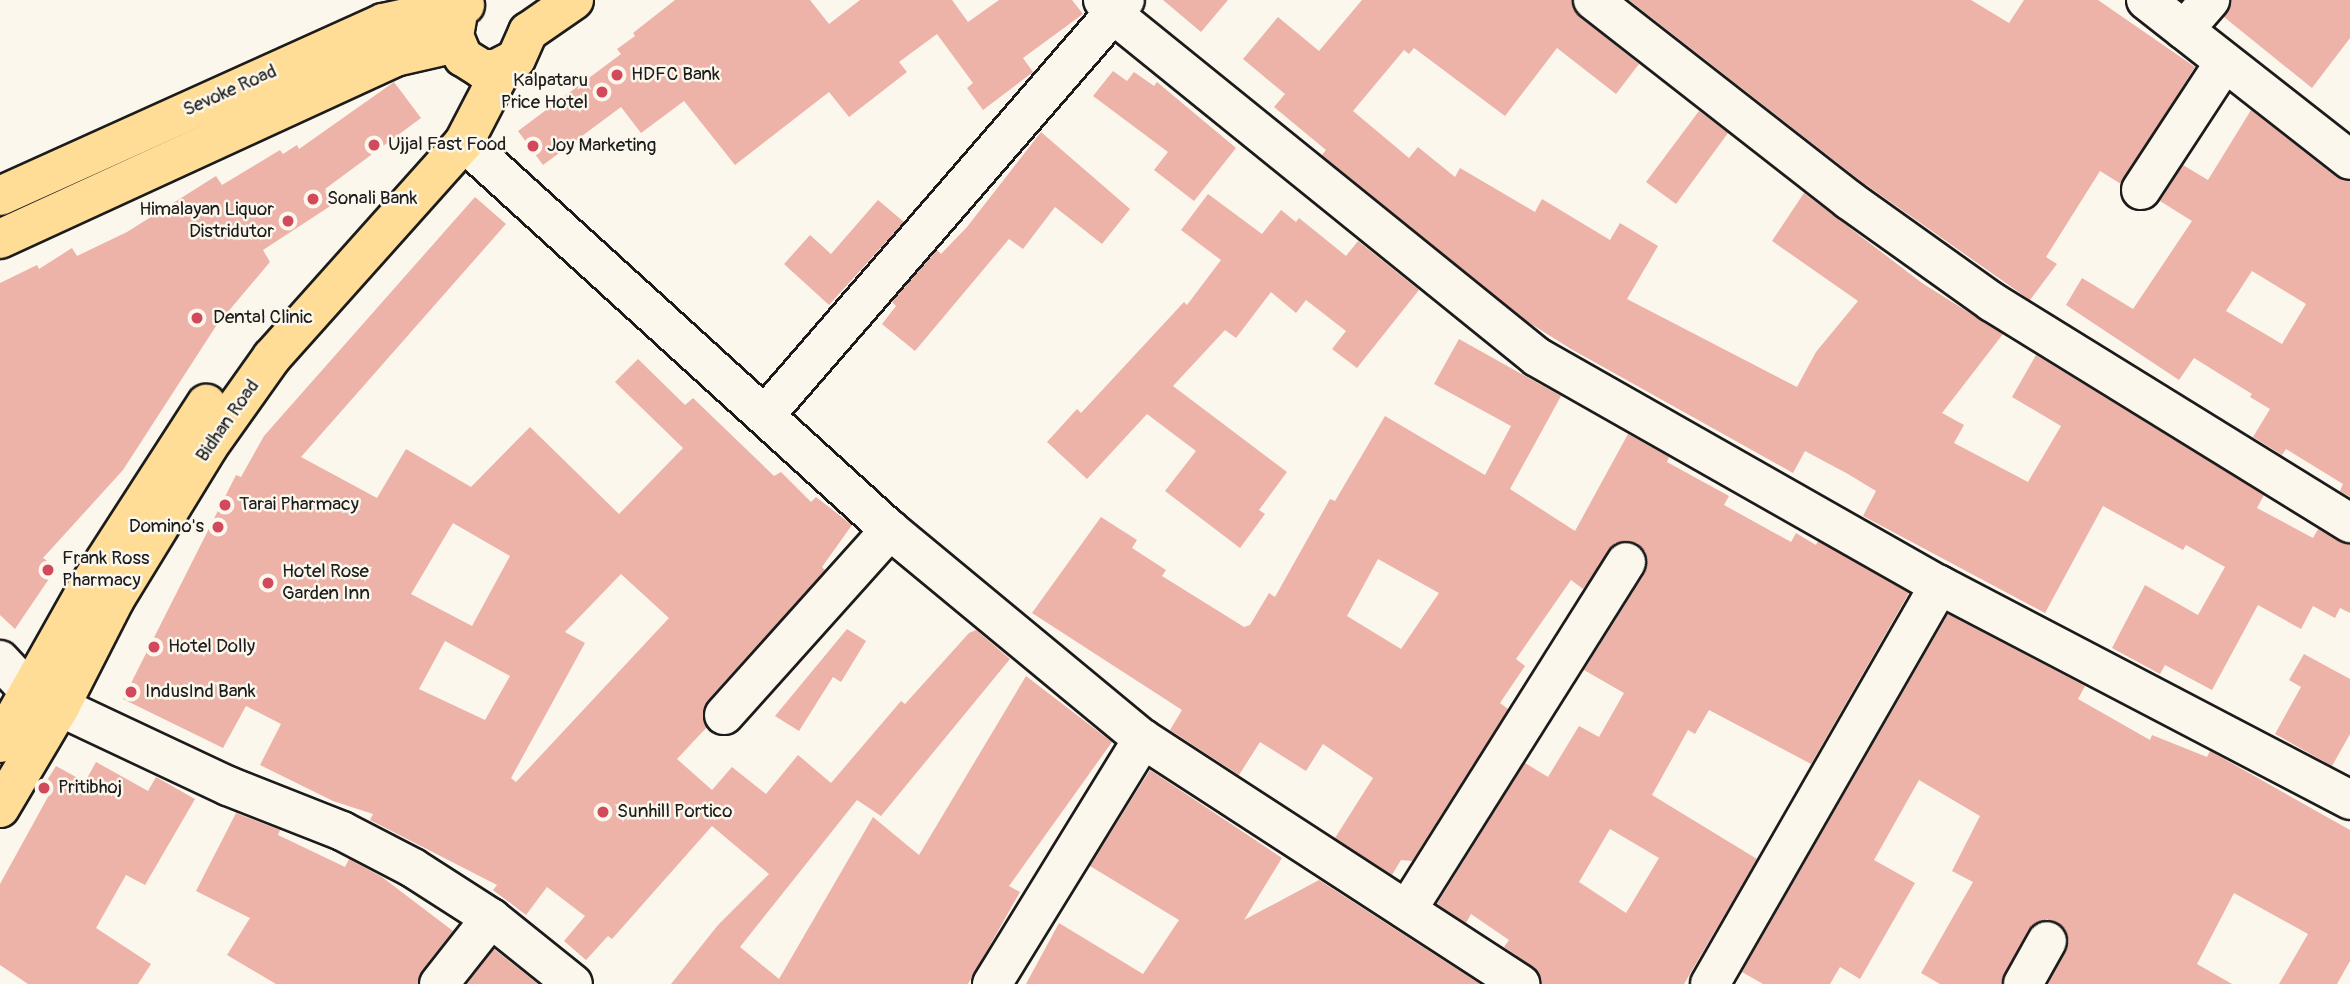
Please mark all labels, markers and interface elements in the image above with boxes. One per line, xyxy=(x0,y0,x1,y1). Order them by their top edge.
street label: Sevoke Road xyxy=(180,60,280,122)
place label: HDFC Bank xyxy=(631,64,720,86)
marker: HDFC Bank xyxy=(609,67,625,83)
place label: Kalpataru Price Hotel xyxy=(501,70,588,114)
marker: Kalpataru Price Hotel xyxy=(594,84,610,100)
place label: Ujjal Fast Food xyxy=(388,134,506,156)
place label: Joy Marketing xyxy=(547,135,656,157)
marker: Ujjal Fast Food xyxy=(366,137,382,153)
marker: Joy Marketing xyxy=(525,138,541,154)
place label: Sonali Bank xyxy=(327,188,417,210)
marker: Sonali Bank xyxy=(305,191,321,207)
place label: Himalayan Liquor Distridutor xyxy=(139,199,274,243)
marker: Himalayan Liquor Distridutor xyxy=(280,213,296,229)
place label: Dental Clinic xyxy=(213,307,313,329)
marker: Dental Clinic xyxy=(187,308,207,328)
street label: Bidhan Road xyxy=(191,376,265,466)
place label: Tarai Pharmacy xyxy=(239,494,359,516)
marker: Tarai Pharmacy xyxy=(217,497,233,513)
place label: Domino's xyxy=(129,516,204,538)
marker: Domino's xyxy=(210,519,226,535)
place label: Frank Ross Pharmacy xyxy=(62,548,149,592)
place label: Hotel Rose Garden Inn xyxy=(282,561,370,605)
marker: Frank Ross Pharmacy xyxy=(40,562,56,578)
marker: Hotel Rose Garden Inn xyxy=(260,575,276,591)
place label: Hotel Dolly xyxy=(168,636,255,658)
marker: Hotel Dolly xyxy=(146,639,162,655)
place label: IndusInd Bank xyxy=(145,681,256,703)
marker: IndusInd Bank xyxy=(123,684,139,700)
place label: Pritibhoj xyxy=(58,777,122,799)
marker: Pritibhoj xyxy=(36,780,52,796)
place label: Sunhill Portico xyxy=(617,801,732,823)
marker: Sunhill Portico xyxy=(595,804,611,820)

